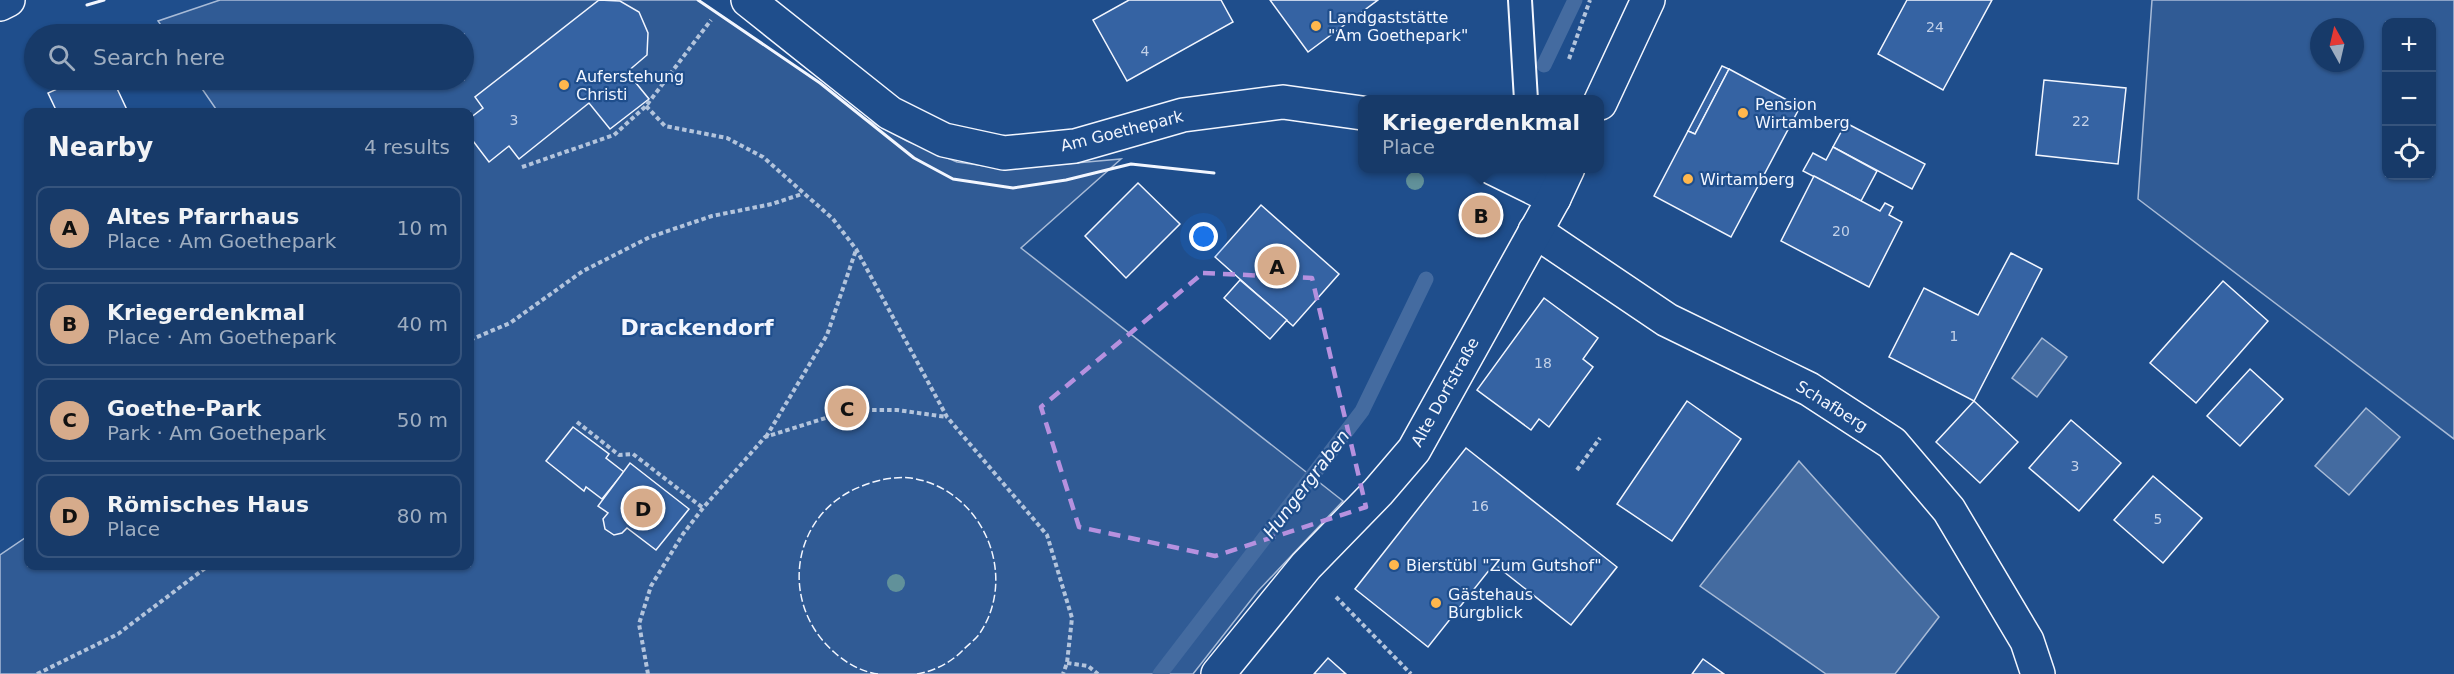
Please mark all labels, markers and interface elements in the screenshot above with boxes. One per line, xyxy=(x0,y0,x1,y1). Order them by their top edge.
place label: Landgaststätte "Am Goethepark" xyxy=(1328,8,1468,45)
north arrow xyxy=(2310,18,2364,72)
map controls xyxy=(2382,18,2436,180)
button: + xyxy=(2382,18,2436,72)
marker: Landgaststätte "Am Goethepark" xyxy=(1309,19,1323,33)
house number: 24 xyxy=(1926,19,1944,35)
search box xyxy=(24,24,474,90)
icon: search xyxy=(45,41,78,74)
house number: 4 xyxy=(1141,43,1150,59)
text: Search here xyxy=(93,45,225,70)
place label: Auferstehung Christi xyxy=(576,67,684,104)
button: − xyxy=(2382,72,2436,126)
marker: Auferstehung Christi xyxy=(557,78,571,92)
popup xyxy=(1358,95,1604,173)
place label: Pension Wirtamberg xyxy=(1755,95,1850,132)
street label: Am Goethepark xyxy=(1059,106,1186,155)
marker: Pension Wirtamberg xyxy=(1736,106,1750,120)
text: Kriegerdenkmal xyxy=(1382,110,1580,135)
house number: 3 xyxy=(510,112,518,128)
house number: 22 xyxy=(2072,113,2090,129)
button: locate xyxy=(2382,126,2436,180)
text: Nearby xyxy=(48,132,153,162)
text: 4 results xyxy=(364,135,450,159)
text: Place xyxy=(1382,135,1435,159)
place label: Wirtamberg xyxy=(1700,170,1795,189)
marker: Wirtamberg xyxy=(1681,172,1695,186)
pin: B xyxy=(1462,192,1500,238)
text: Altes Pfarrhaus xyxy=(107,204,299,229)
text: A xyxy=(62,216,77,240)
text: 10 m xyxy=(397,216,448,240)
your location xyxy=(1189,222,1218,251)
house number: 20 xyxy=(1832,223,1850,239)
text: Place · Am Goethepark xyxy=(107,229,336,253)
pin: A xyxy=(1258,244,1296,288)
text: Kriegerdenkmal xyxy=(107,300,305,325)
text: B xyxy=(62,312,77,336)
text: 40 m xyxy=(397,312,448,336)
district label: Drackendorf xyxy=(621,315,774,340)
text: Place · Am Goethepark xyxy=(107,325,336,349)
house number: 1 xyxy=(1950,328,1958,344)
street label: Alte Dorfstraße xyxy=(1407,334,1483,450)
house number: 18 xyxy=(1534,355,1552,371)
street label: Schafberg xyxy=(1793,376,1871,436)
pin: C xyxy=(828,386,866,430)
text: Goethe-Park xyxy=(107,396,261,421)
text: C xyxy=(62,408,77,432)
text: 50 m xyxy=(397,408,448,432)
text: Park · Am Goethepark xyxy=(107,421,326,445)
water label: Hungergraben xyxy=(1258,426,1354,542)
house number: 3 xyxy=(2071,458,2079,474)
pin: D xyxy=(624,486,662,530)
text: Römisches Haus xyxy=(107,492,309,517)
house number: 16 xyxy=(1471,498,1489,514)
text: D xyxy=(61,504,78,528)
text: 80 m xyxy=(397,504,448,528)
house number: 5 xyxy=(2154,511,2162,527)
text: Place xyxy=(107,517,160,541)
place label: Bierstübl "Zum Gutshof" xyxy=(1406,556,1601,575)
marker: Bierstübl "Zum Gutshof" xyxy=(1387,558,1401,572)
place label: Gästehaus Burgblick xyxy=(1448,585,1533,622)
marker: Gästehaus Burgblick xyxy=(1429,596,1443,610)

